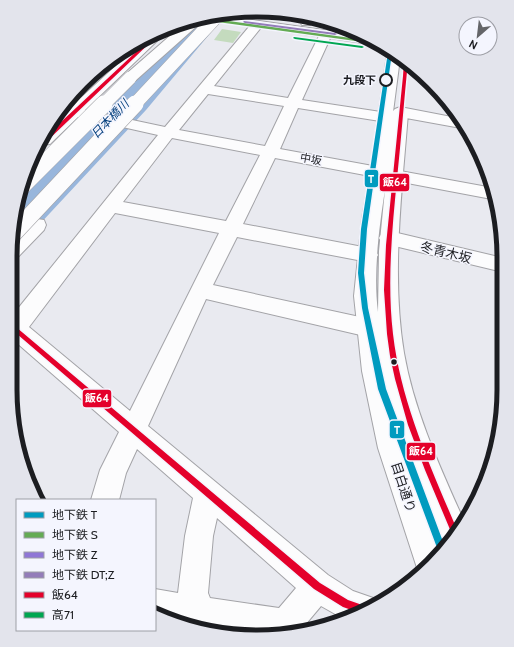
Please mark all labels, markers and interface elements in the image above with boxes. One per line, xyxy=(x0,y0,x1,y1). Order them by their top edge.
north arrow xyxy=(458,16,498,56)
text: N xyxy=(467,37,480,53)
place label: 九段下 xyxy=(343,73,376,87)
marker: 九段下 xyxy=(379,73,393,87)
water label: 日本橋川 xyxy=(88,95,133,141)
street label: 中坂 xyxy=(299,150,323,168)
line badge: T xyxy=(364,169,379,188)
text: T xyxy=(368,172,374,186)
line badge: 飯64 xyxy=(379,173,410,192)
text: 飯64 xyxy=(382,175,407,189)
street label: 冬青木坂 xyxy=(419,238,473,266)
unlabelled marker xyxy=(389,357,399,367)
line badge: 飯64 xyxy=(82,389,112,408)
text: 飯64 xyxy=(84,391,109,405)
line badge: T xyxy=(389,420,405,439)
text: T xyxy=(394,423,400,437)
line badge: 飯64 xyxy=(406,442,436,461)
text: 飯64 xyxy=(408,444,433,458)
street label: 目白通り xyxy=(388,460,420,514)
legend xyxy=(16,499,156,631)
text: 地下鉄 T xyxy=(52,507,98,522)
text: 地下鉄 S xyxy=(52,527,98,542)
text: 地下鉄 Z xyxy=(52,547,98,562)
text: 地下鉄 DT;Z xyxy=(52,567,115,582)
text: 飯64 xyxy=(52,587,78,602)
text: 高71 xyxy=(52,607,74,622)

